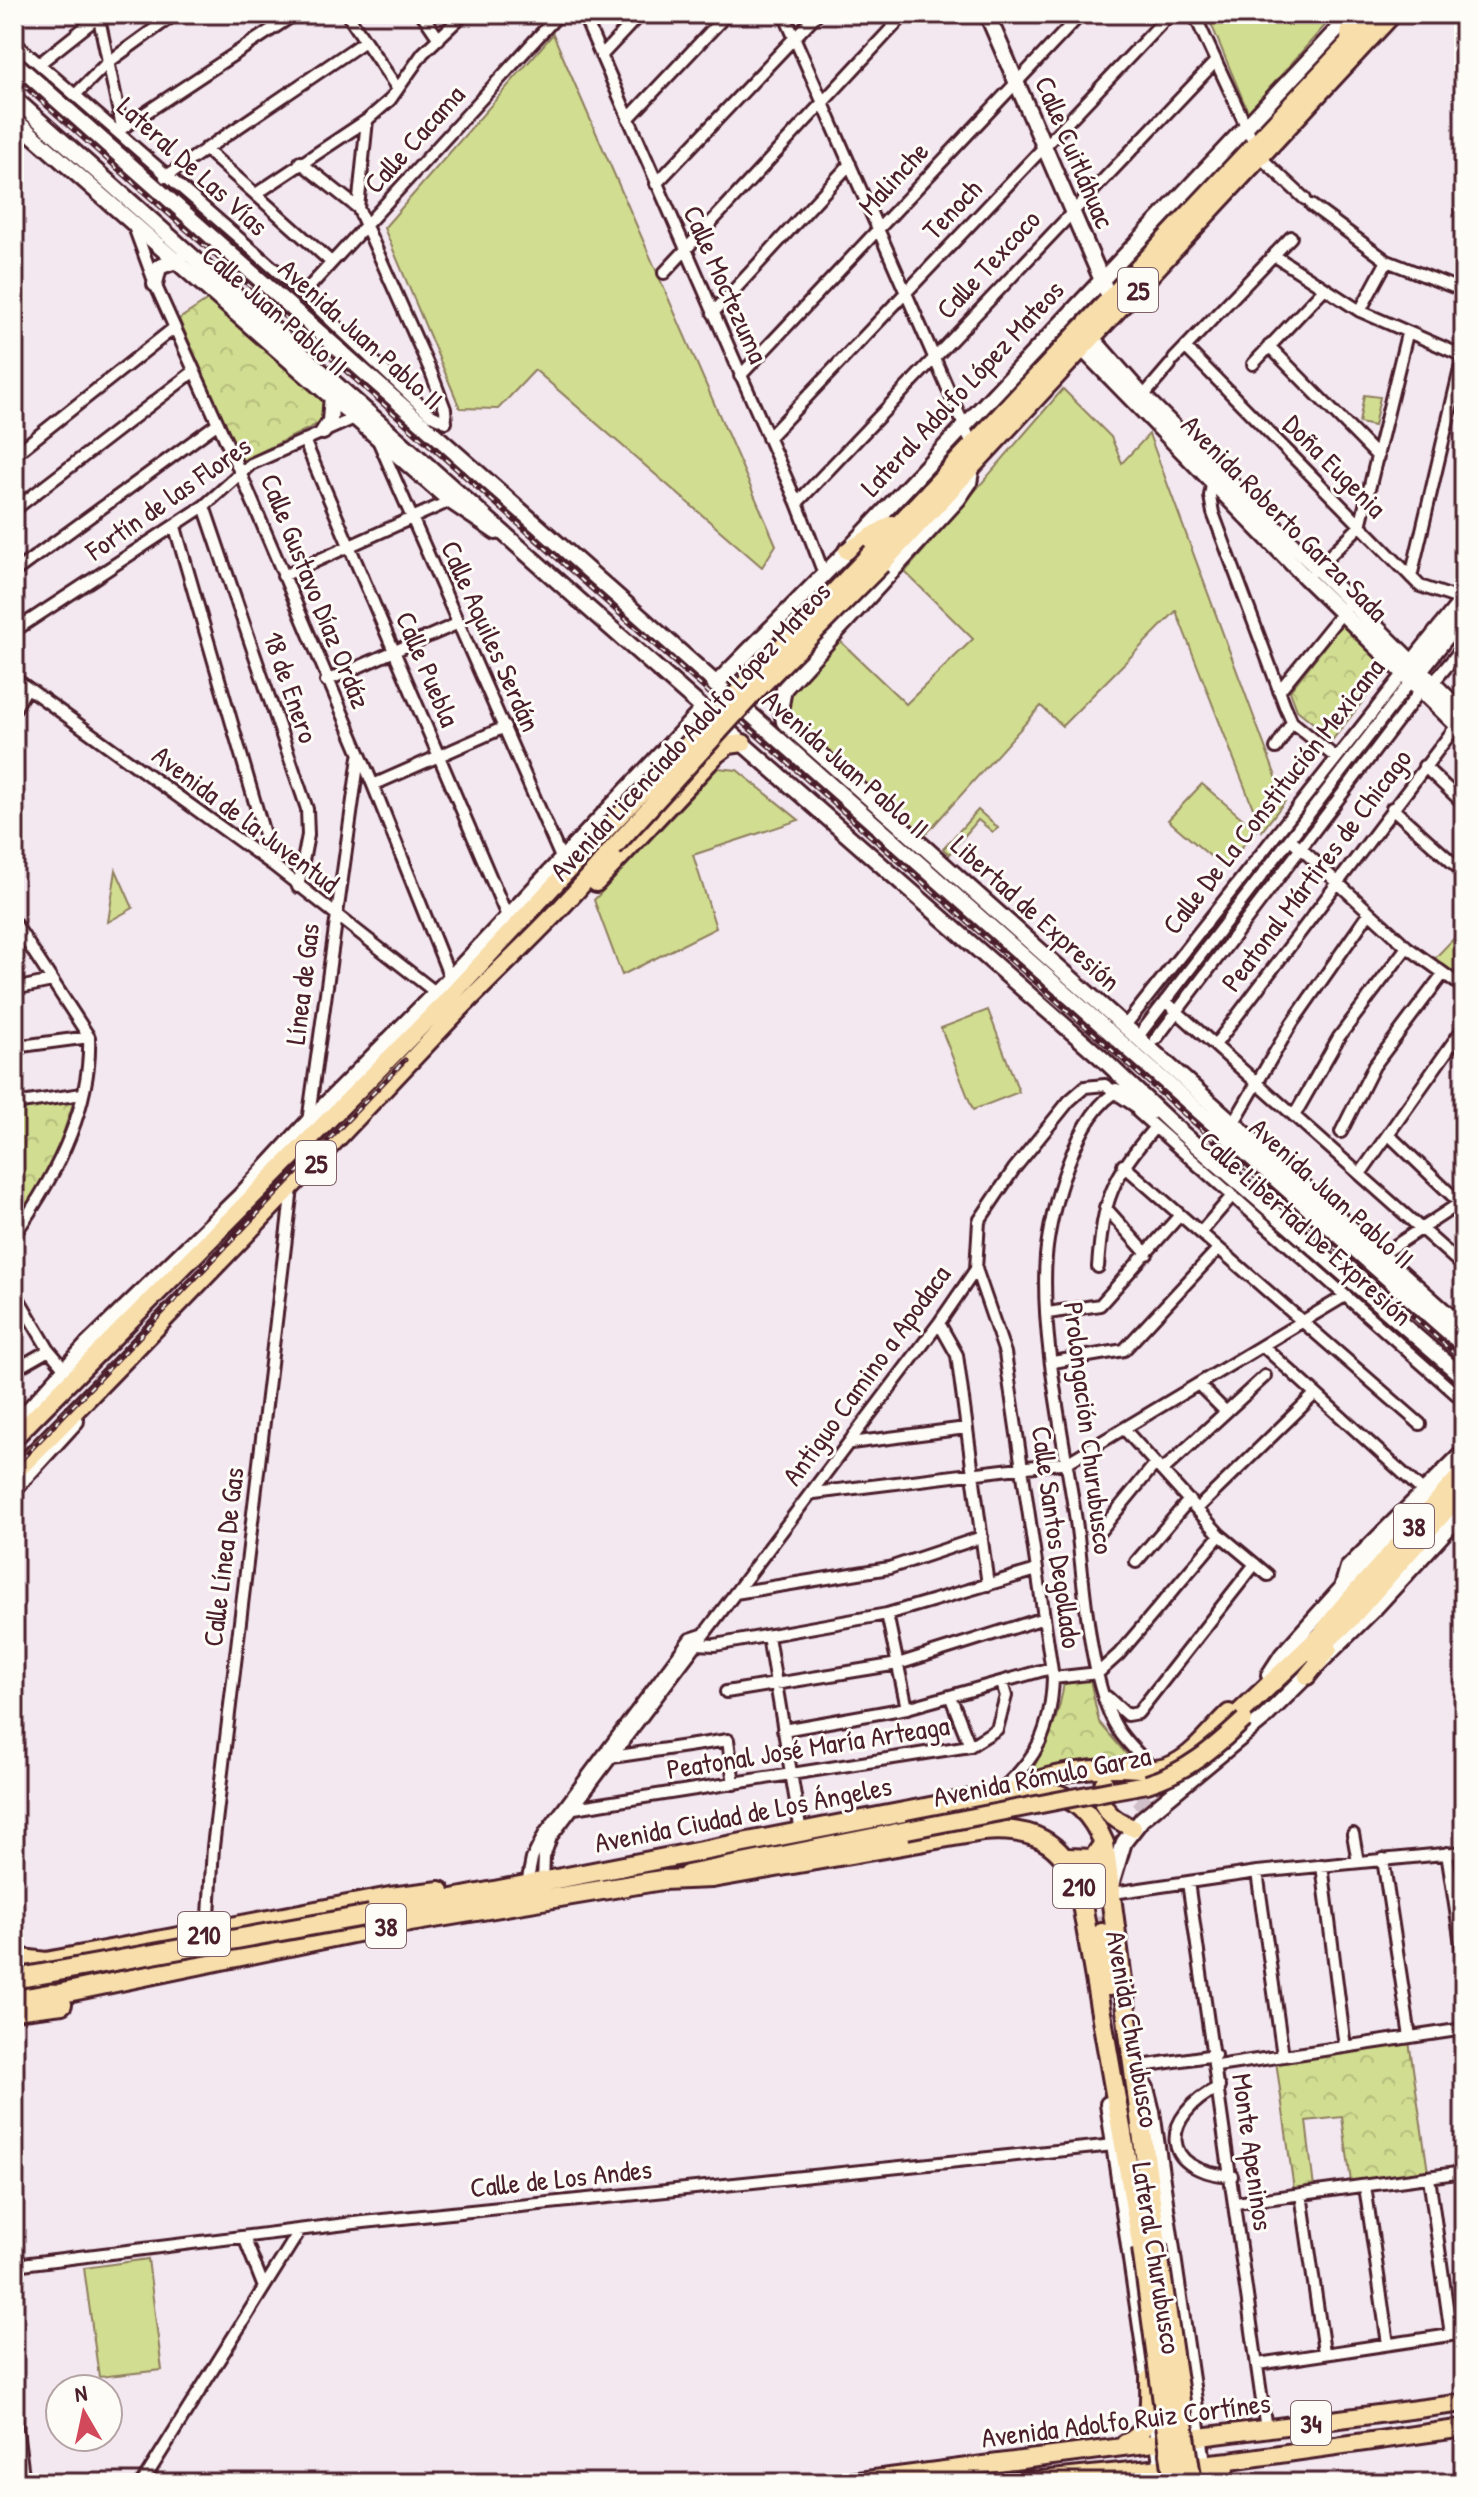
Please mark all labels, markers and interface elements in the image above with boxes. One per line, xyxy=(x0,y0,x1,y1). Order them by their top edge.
street label: Calle Cuitláhuac xyxy=(1026,70,1124,234)
street label: Calle Cacama xyxy=(355,76,473,202)
street label: Lateral De Las Vías xyxy=(109,88,277,244)
street label: Malinche xyxy=(849,133,937,223)
street label: Tenoch xyxy=(914,170,990,248)
street label: Calle Moctezuma xyxy=(674,199,778,369)
street label: Calle Texcoco xyxy=(927,201,1049,327)
street label: Calle Juan Pablo II xyxy=(194,236,356,384)
street label: Avenida Juan Pablo II xyxy=(271,250,451,418)
road number: 25 xyxy=(1118,268,1158,312)
street label: Lateral Adolfo López Mateos xyxy=(852,272,1072,504)
street label: Avenida Roberto Garza Sada xyxy=(1173,406,1397,630)
street label: Doña Eugenia xyxy=(1275,406,1395,526)
street label: Fortín de las Flores xyxy=(77,427,258,570)
street label: Calle Gustavo Díaz Ordáz xyxy=(252,468,380,714)
street label: Calle Aquiles Serdán xyxy=(432,535,550,737)
street label: Avenida Licenciado Adolfo López Mateos xyxy=(541,573,839,889)
street label: Calle Puebla xyxy=(387,606,469,732)
street label: 18 de Enero xyxy=(254,626,328,748)
street label: Calle De La Constitución Mexicana xyxy=(1153,650,1393,942)
street label: Avenida Juan Pablo II xyxy=(755,681,937,847)
street label: Avenida de la Juventud xyxy=(145,736,347,902)
street label: Peatonal Mártires de Chicago xyxy=(1212,741,1420,999)
street label: Libertad de Expresión xyxy=(943,826,1129,1000)
street label: Línea de Gas xyxy=(276,921,328,1047)
street label: Avenida Juan Pablo II xyxy=(1242,1109,1422,1277)
street label: Calle Libertad De Expresión xyxy=(1191,1122,1421,1334)
road number: 25 xyxy=(296,1141,336,1185)
street label: Antiguo Camino a Apodaca xyxy=(773,1257,959,1493)
street label: Prolongación Churubusco xyxy=(1055,1300,1123,1556)
street label: Calle Santos Degollado xyxy=(1023,1423,1091,1651)
street label: Calle Línea De Gas xyxy=(193,1465,253,1649)
road number: 38 xyxy=(1394,1504,1434,1548)
street label: Peatonal José María Arteaga xyxy=(664,1706,952,1788)
street label: Avenida Rómulo Garza xyxy=(930,1736,1154,1816)
street label: Avenida Ciudad de Los Ángeles xyxy=(591,1767,895,1861)
road number: 210 xyxy=(1053,1864,1105,1908)
road number: 38 xyxy=(366,1904,406,1948)
road number: 210 xyxy=(178,1912,230,1956)
street label: Avenida Churubusco xyxy=(1097,1928,1169,2130)
street label: Monte Apeninos xyxy=(1223,2071,1283,2233)
street label: Calle de Los Andes xyxy=(468,2150,654,2206)
street label: Lateral Churubusco xyxy=(1123,2159,1191,2357)
north arrow xyxy=(44,2373,124,2453)
text: N xyxy=(73,2377,89,2409)
street label: Avenida Adolfo Ruiz Cortínes xyxy=(979,2383,1273,2457)
road number: 34 xyxy=(1291,2401,1331,2445)

